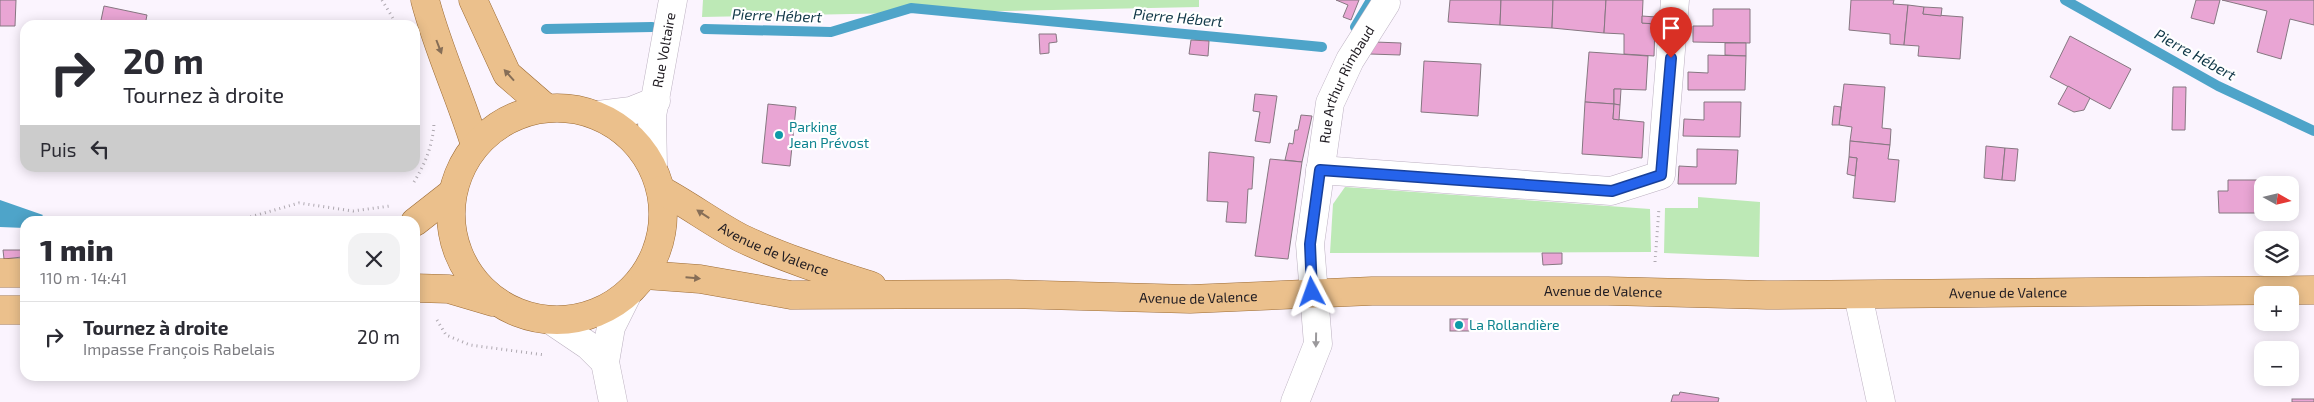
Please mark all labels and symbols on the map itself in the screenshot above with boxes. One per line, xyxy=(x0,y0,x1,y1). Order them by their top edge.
water label: Pierre Hébert xyxy=(732,4,823,26)
water label: Pierre Hébert xyxy=(1132,4,1224,30)
pin xyxy=(1650,7,1692,58)
street label: Rue Voltaire xyxy=(648,11,679,89)
street label: Rue Arthur Rimbaud xyxy=(1315,22,1378,145)
water label: Pierre Hébert xyxy=(2152,24,2240,84)
one-way arrow xyxy=(436,39,443,54)
one-way arrow xyxy=(504,68,515,81)
place label: Parking Jean Prévost xyxy=(789,118,869,151)
marker: Parking Jean Prévost xyxy=(773,129,785,141)
north arrow xyxy=(2254,176,2299,221)
one-way arrow xyxy=(696,209,709,218)
street label: Avenue de Valence xyxy=(716,218,831,280)
position arrow xyxy=(1285,265,1337,317)
one-way arrow xyxy=(685,275,701,283)
street label: Avenue de Valence xyxy=(1544,282,1663,300)
street label: Avenue de Valence xyxy=(1949,283,2067,301)
street label: Avenue de Valence xyxy=(1139,287,1258,307)
place label: La Rollandière xyxy=(1469,316,1560,333)
marker: La Rollandière xyxy=(1453,319,1465,331)
one-way arrow xyxy=(1312,333,1320,349)

